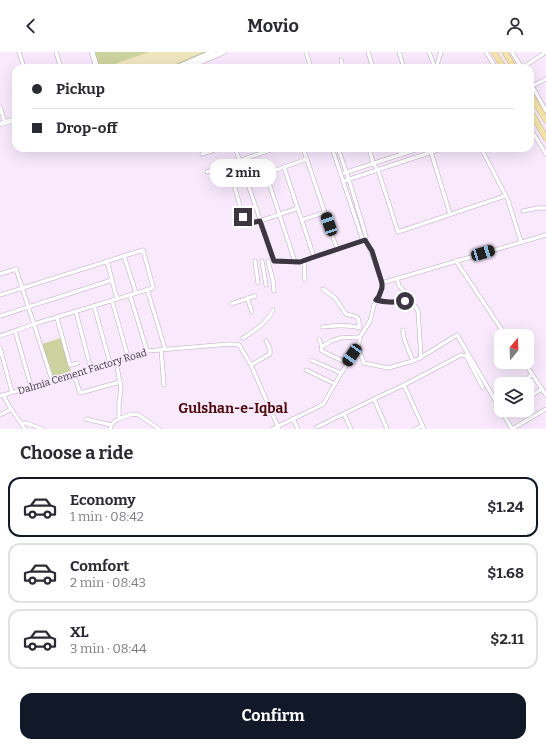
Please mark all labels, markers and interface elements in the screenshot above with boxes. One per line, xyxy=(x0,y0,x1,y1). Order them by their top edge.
icon: back xyxy=(20,15,42,37)
text: Movio xyxy=(247,15,299,37)
icon: person xyxy=(504,15,526,37)
text: Pickup xyxy=(56,80,105,98)
text: Drop-off xyxy=(56,119,117,137)
callout: 2 min xyxy=(210,159,276,187)
text: 2 min xyxy=(226,165,260,180)
route end xyxy=(234,208,252,226)
car xyxy=(319,211,339,237)
car xyxy=(470,244,496,262)
route start xyxy=(396,292,414,310)
north arrow xyxy=(494,329,534,369)
map controls xyxy=(494,329,534,417)
car xyxy=(340,342,364,368)
street label: Dalmia Cement Factory Road xyxy=(16,347,148,397)
button: layers xyxy=(494,377,534,417)
district label: Gulshan-e-Iqbal xyxy=(178,400,288,417)
text: Choose a ride xyxy=(20,442,133,464)
icon: car xyxy=(22,489,58,525)
text: Economy xyxy=(70,491,136,509)
text: $1.24 xyxy=(487,498,524,516)
text: 1 min · 08:42 xyxy=(70,509,144,524)
icon: car xyxy=(22,555,58,591)
text: Comfort xyxy=(70,557,129,575)
text: $1.68 xyxy=(487,564,524,582)
text: 2 min · 08:43 xyxy=(70,575,146,590)
icon: car xyxy=(22,621,58,657)
text: XL xyxy=(70,623,89,641)
text: $2.11 xyxy=(490,630,524,648)
text: 3 min · 08:44 xyxy=(70,641,147,656)
button: Confirm xyxy=(20,693,526,739)

